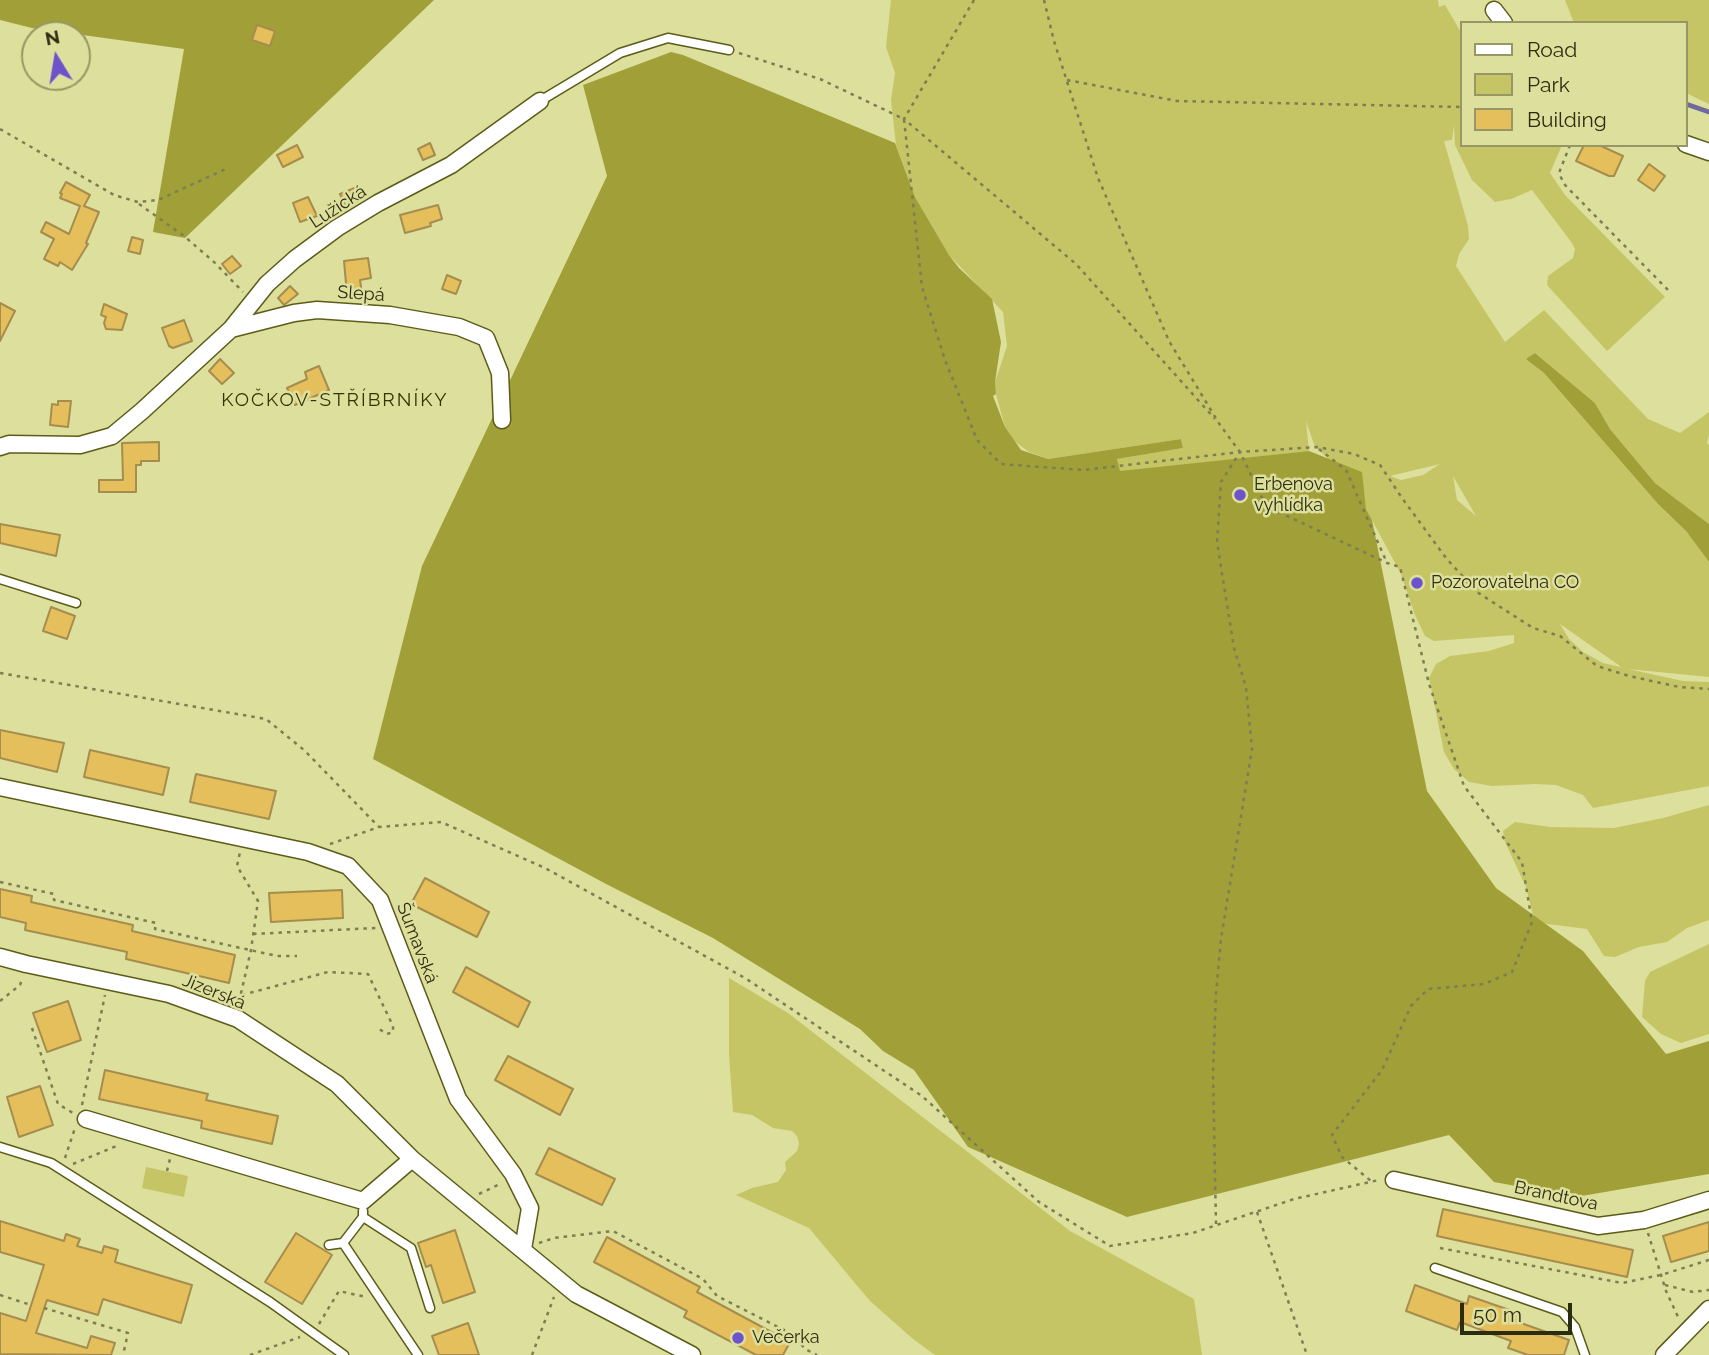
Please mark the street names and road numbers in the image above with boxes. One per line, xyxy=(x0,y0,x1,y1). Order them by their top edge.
street label: Lužická xyxy=(306,181,370,233)
street label: Slepá xyxy=(337,282,385,306)
street label: Šumavská xyxy=(392,899,442,987)
street label: Jizerská xyxy=(179,970,249,1014)
street label: Brandtova xyxy=(1512,1177,1600,1215)

